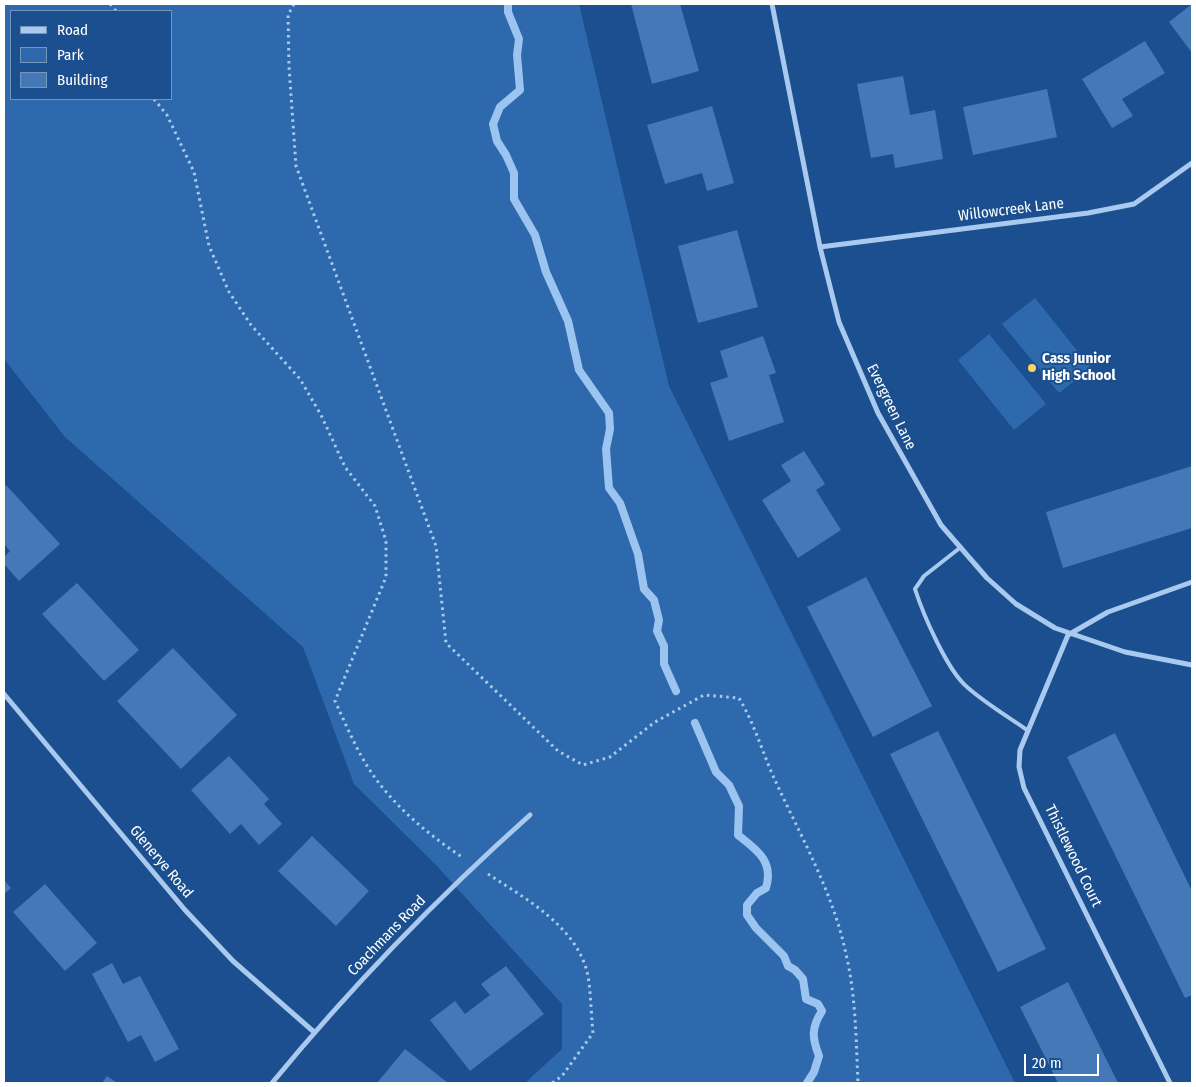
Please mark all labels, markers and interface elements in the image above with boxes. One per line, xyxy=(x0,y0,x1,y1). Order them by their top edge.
legend xyxy=(10,10,172,100)
text: Road xyxy=(57,21,88,39)
text: Park xyxy=(57,46,84,64)
text: Building xyxy=(57,71,108,89)
street label: Willowcreek Lane xyxy=(957,195,1065,225)
place label: Cass Junior High School xyxy=(1042,350,1116,385)
street label: Evergreen Lane xyxy=(863,361,919,453)
marker: Cass Junior High School xyxy=(1026,362,1038,374)
street label: Thistlewood Court xyxy=(1040,802,1106,910)
street label: Glenerye Road xyxy=(125,822,197,902)
street label: Coachmans Road xyxy=(344,892,430,980)
scale bar xyxy=(1026,1044,1101,1076)
text: 20 m xyxy=(1032,1054,1062,1072)

